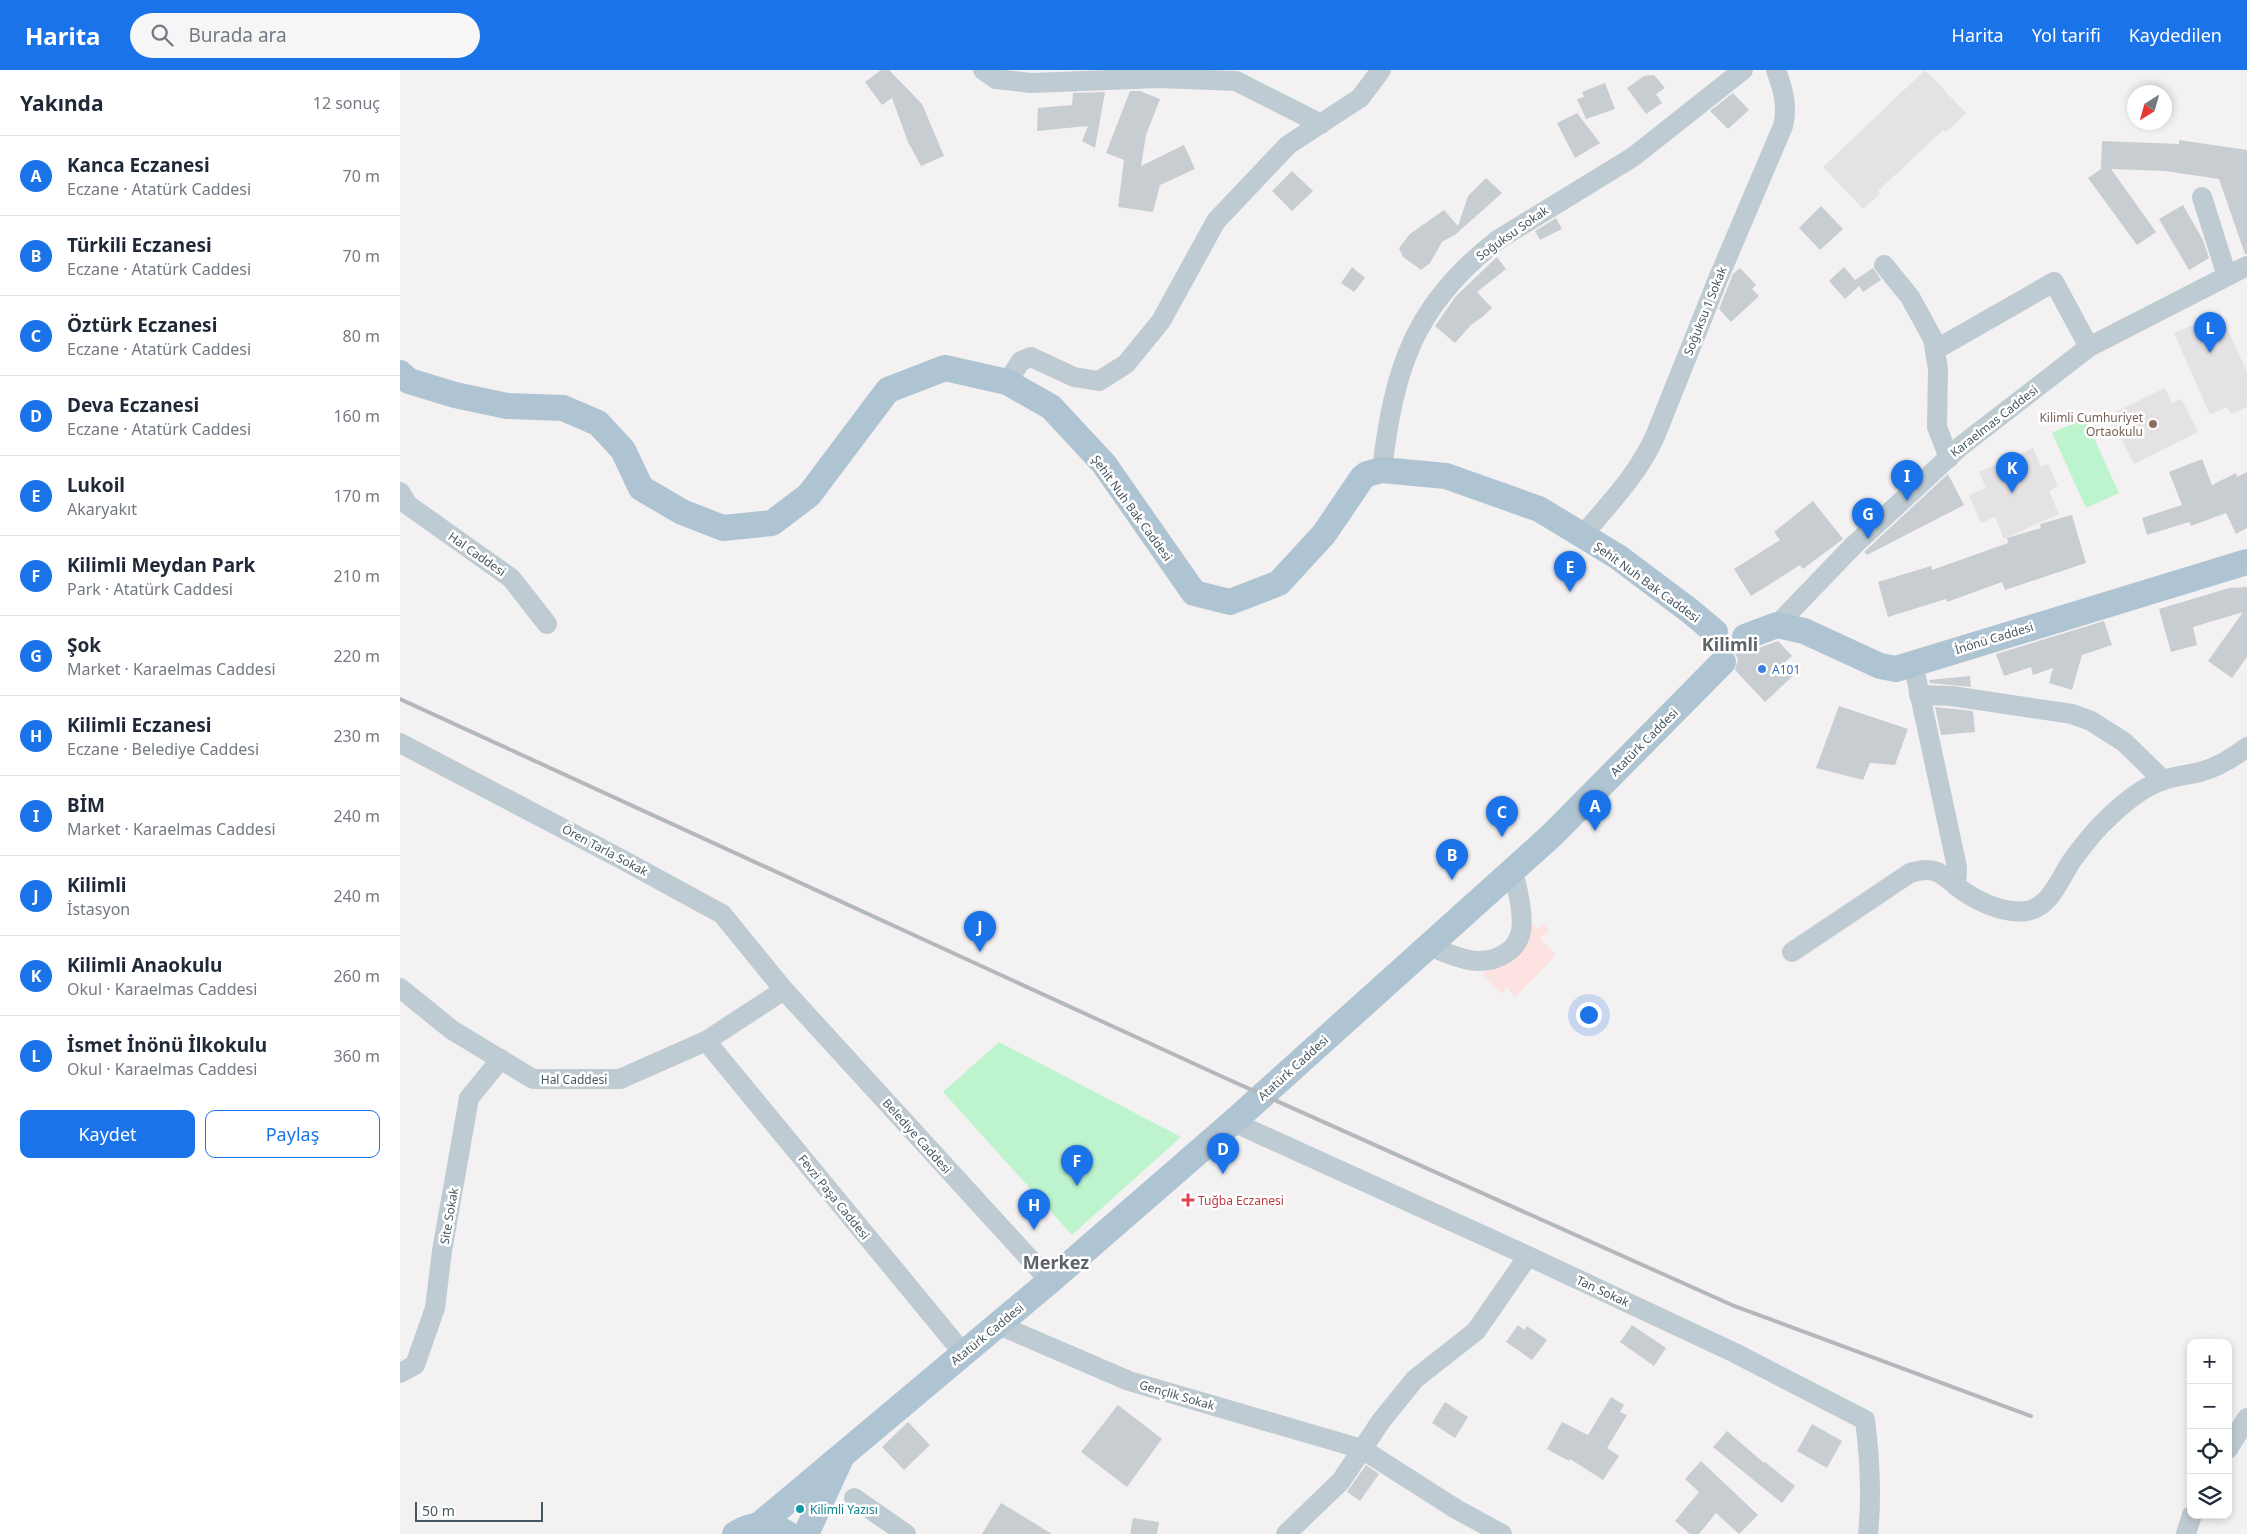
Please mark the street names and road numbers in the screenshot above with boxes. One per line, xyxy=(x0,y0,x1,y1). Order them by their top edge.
street label: Soğuksu Sokak xyxy=(1472,201,1552,264)
street label: Soğuksu 1 Sokak xyxy=(1679,263,1731,358)
street label: Karaelmas Caddesi xyxy=(1947,381,2041,461)
street label: Şehit Nuh Bak Caddesi xyxy=(1088,452,1176,564)
street label: Hal Caddesi xyxy=(445,528,509,580)
street label: Şehit Nuh Bak Caddesi xyxy=(1591,538,1703,626)
street label: İnönü Caddesi xyxy=(1953,618,2035,658)
street label: Atatürk Caddesi xyxy=(1606,704,1682,780)
street label: Ören Tarla Sokak xyxy=(559,820,652,880)
street label: Atatürk Caddesi xyxy=(1254,1032,1332,1104)
street label: Hal Caddesi xyxy=(541,1071,607,1088)
street label: Belediye Caddesi xyxy=(879,1095,955,1177)
street label: Fevzi Paşa Caddesi xyxy=(794,1151,874,1243)
street label: Site Sokak xyxy=(436,1186,462,1246)
street label: Tan Sokak xyxy=(1574,1271,1633,1311)
street label: Atatürk Caddesi xyxy=(947,1299,1027,1369)
street label: Gençlik Sokak xyxy=(1137,1376,1217,1414)

